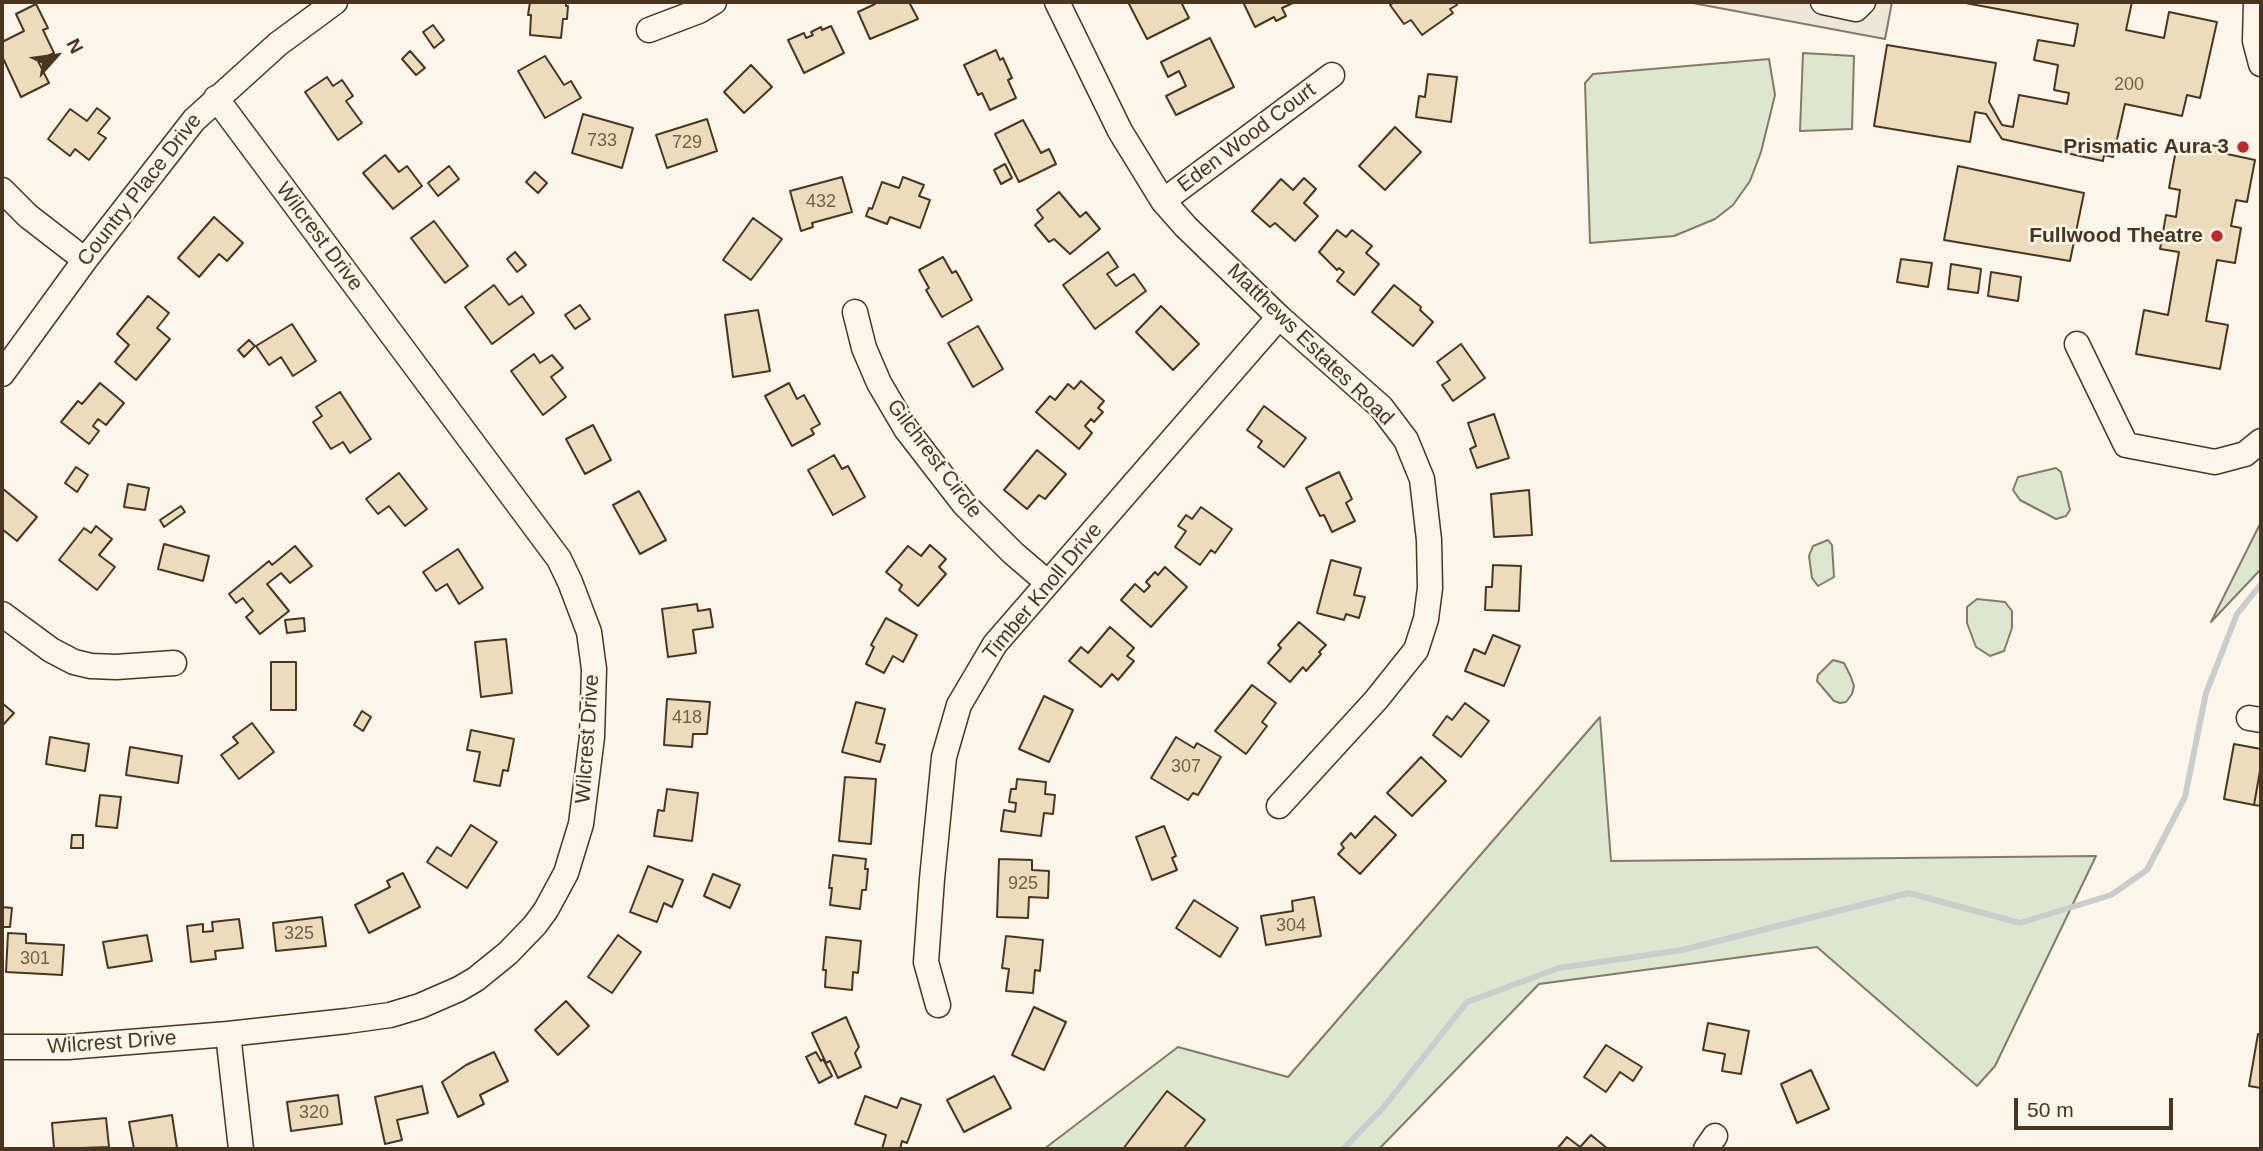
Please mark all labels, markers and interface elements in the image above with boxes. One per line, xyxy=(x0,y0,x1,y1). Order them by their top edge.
north arrow xyxy=(21,21,91,91)
text: N xyxy=(62,35,87,57)
house number: 200 xyxy=(2114,74,2144,96)
street label: Eden Wood Court xyxy=(1173,78,1321,198)
street label: Country Place Drive xyxy=(73,109,207,271)
house number: 733 xyxy=(587,130,617,152)
house number: 729 xyxy=(672,132,702,154)
place label: Prismatic Aura 3 xyxy=(2063,134,2229,160)
marker: Prismatic Aura 3 xyxy=(2235,139,2251,155)
street label: Wilcrest Drive xyxy=(270,178,368,296)
house number: 432 xyxy=(806,191,836,213)
place label: Fullwood Theatre xyxy=(2029,223,2203,249)
marker: Fullwood Theatre xyxy=(2209,228,2225,244)
street label: Matthews Estates Road xyxy=(1221,259,1399,431)
street label: Gilchrest Circle xyxy=(881,395,987,523)
street label: Timber Knoll Drive xyxy=(978,518,1108,666)
street label: Wilcrest Drive xyxy=(571,674,605,804)
house number: 418 xyxy=(672,707,702,729)
house number: 307 xyxy=(1171,756,1201,778)
house number: 925 xyxy=(1008,873,1038,895)
house number: 304 xyxy=(1276,915,1306,937)
house number: 325 xyxy=(284,923,314,945)
house number: 301 xyxy=(20,948,50,970)
street label: Wilcrest Drive xyxy=(47,1026,177,1060)
scale bar xyxy=(2018,1084,2177,1128)
text: 50 m xyxy=(2027,1098,2074,1121)
house number: 320 xyxy=(299,1102,329,1124)

